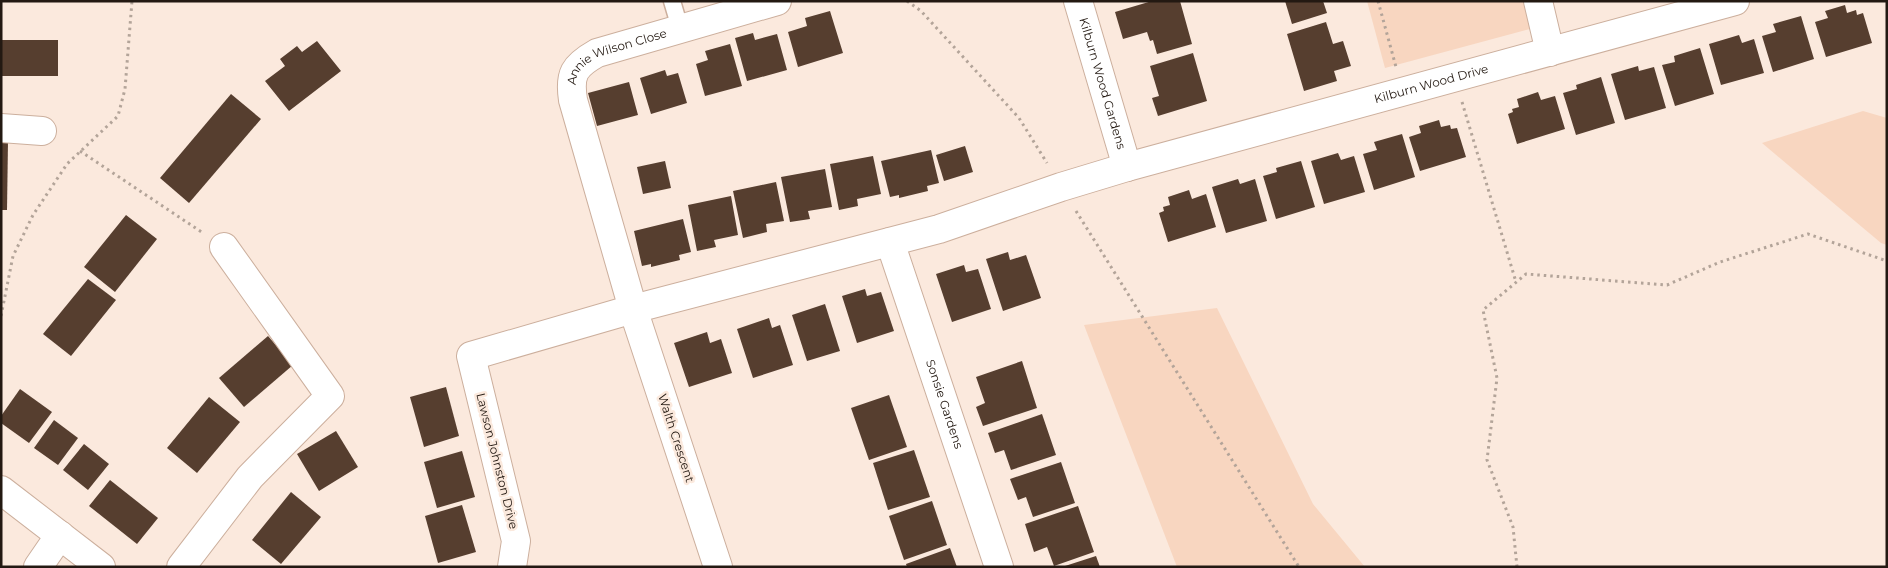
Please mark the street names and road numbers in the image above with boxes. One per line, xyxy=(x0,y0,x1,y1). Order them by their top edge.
street label: Kilburn Wood Gardens xyxy=(1076,16,1129,151)
street label: Annie Wilson Close xyxy=(564,25,668,86)
street label: Kilburn Wood Drive xyxy=(1372,61,1490,106)
street label: Sonsie Gardens xyxy=(923,358,967,451)
street label: Lawson Johnston Drive xyxy=(473,391,522,530)
street label: Walth Crescent xyxy=(655,392,698,484)

